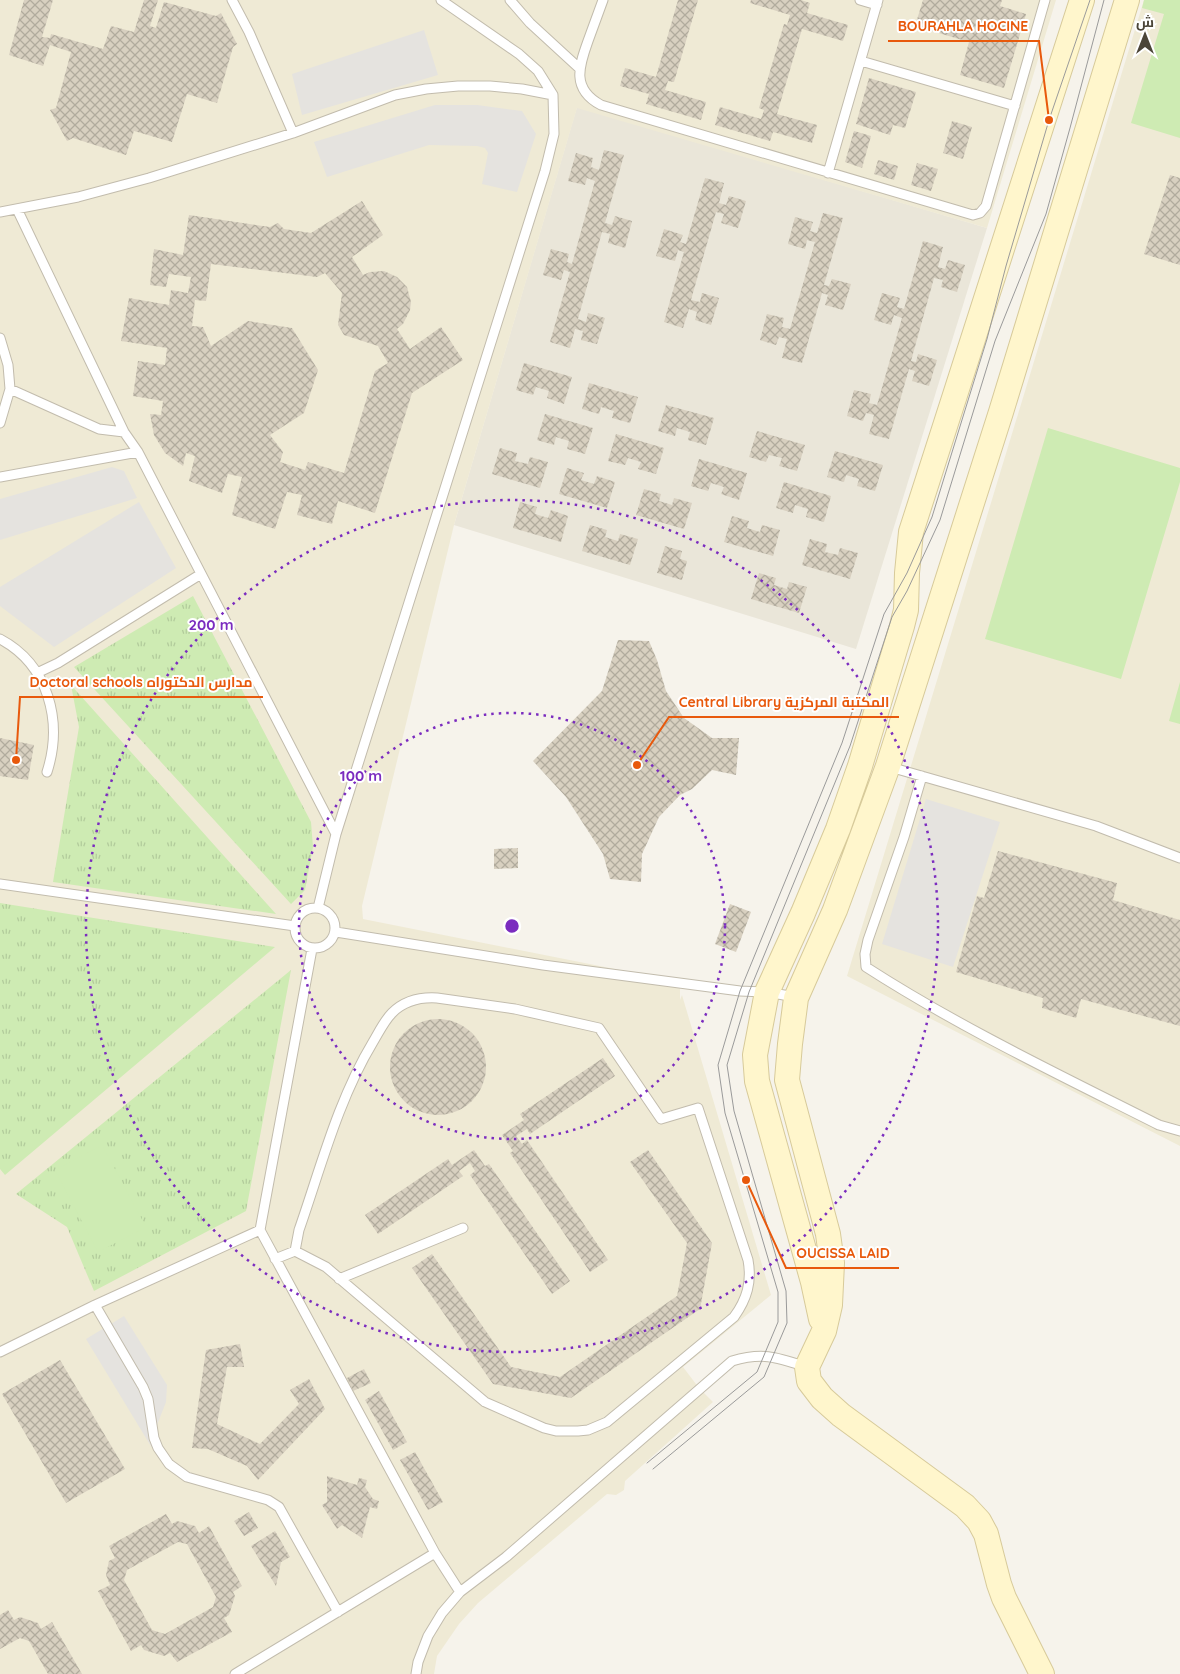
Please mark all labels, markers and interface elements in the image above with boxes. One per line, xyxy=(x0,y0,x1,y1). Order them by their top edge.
north arrow xyxy=(1120,10,1170,60)
callout: BOURAHLA HOCINE xyxy=(888,12,1039,41)
text: ش xyxy=(1136,13,1154,31)
text: BOURAHLA HOCINE xyxy=(898,17,1028,35)
text: 200 m xyxy=(189,615,234,634)
callout: Doctoral schools مدارس الدكتوراه xyxy=(20,668,263,697)
text: Doctoral schools مدارس الدكتوراه xyxy=(30,673,252,691)
callout: Central Library المكتبة المركزية xyxy=(669,688,899,717)
text: Central Library المكتبة المركزية xyxy=(679,693,889,711)
text: 100 m xyxy=(340,766,382,785)
centre of rings xyxy=(503,917,521,935)
callout: OUCISSA LAID xyxy=(786,1239,899,1268)
text: OUCISSA LAID xyxy=(796,1244,890,1262)

